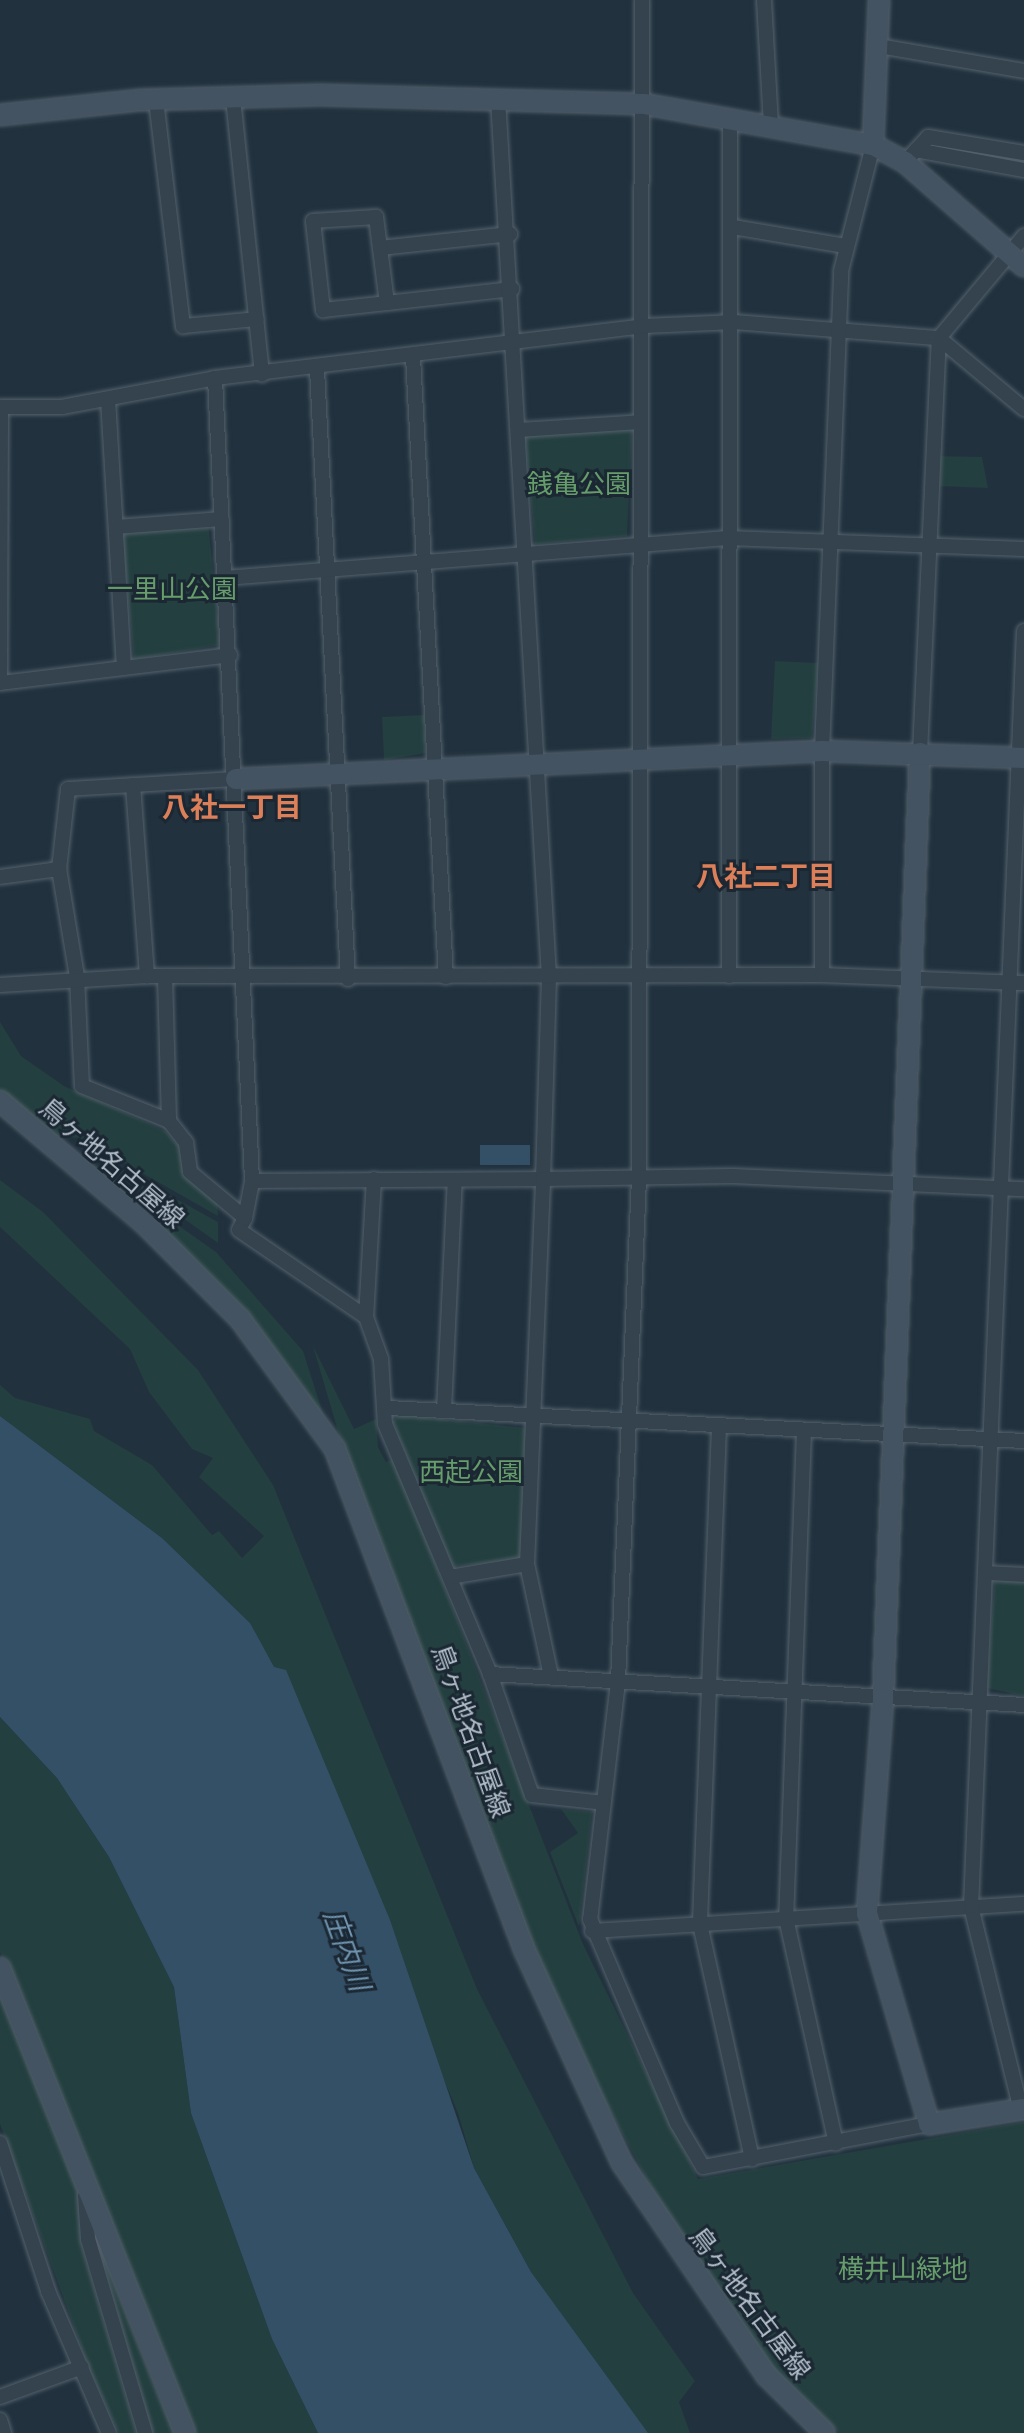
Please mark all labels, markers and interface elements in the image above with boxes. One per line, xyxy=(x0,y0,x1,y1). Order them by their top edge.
park label: 銭亀公園 xyxy=(527,468,631,500)
park label: 一里山公園 xyxy=(107,573,237,605)
district label: 八社一丁目 xyxy=(162,790,302,824)
district label: 八社二丁目 xyxy=(696,859,836,893)
street label: 鳥ヶ地名古屋線 xyxy=(33,1092,191,1234)
park label: 西起公園 xyxy=(419,1456,523,1488)
street label: 鳥ヶ地名古屋線 xyxy=(425,1640,517,1822)
water label: 庄内川 xyxy=(317,1905,377,1995)
street label: 鳥ヶ地名古屋線 xyxy=(683,2221,817,2385)
park label: 横井山緑地 xyxy=(838,2253,968,2285)

